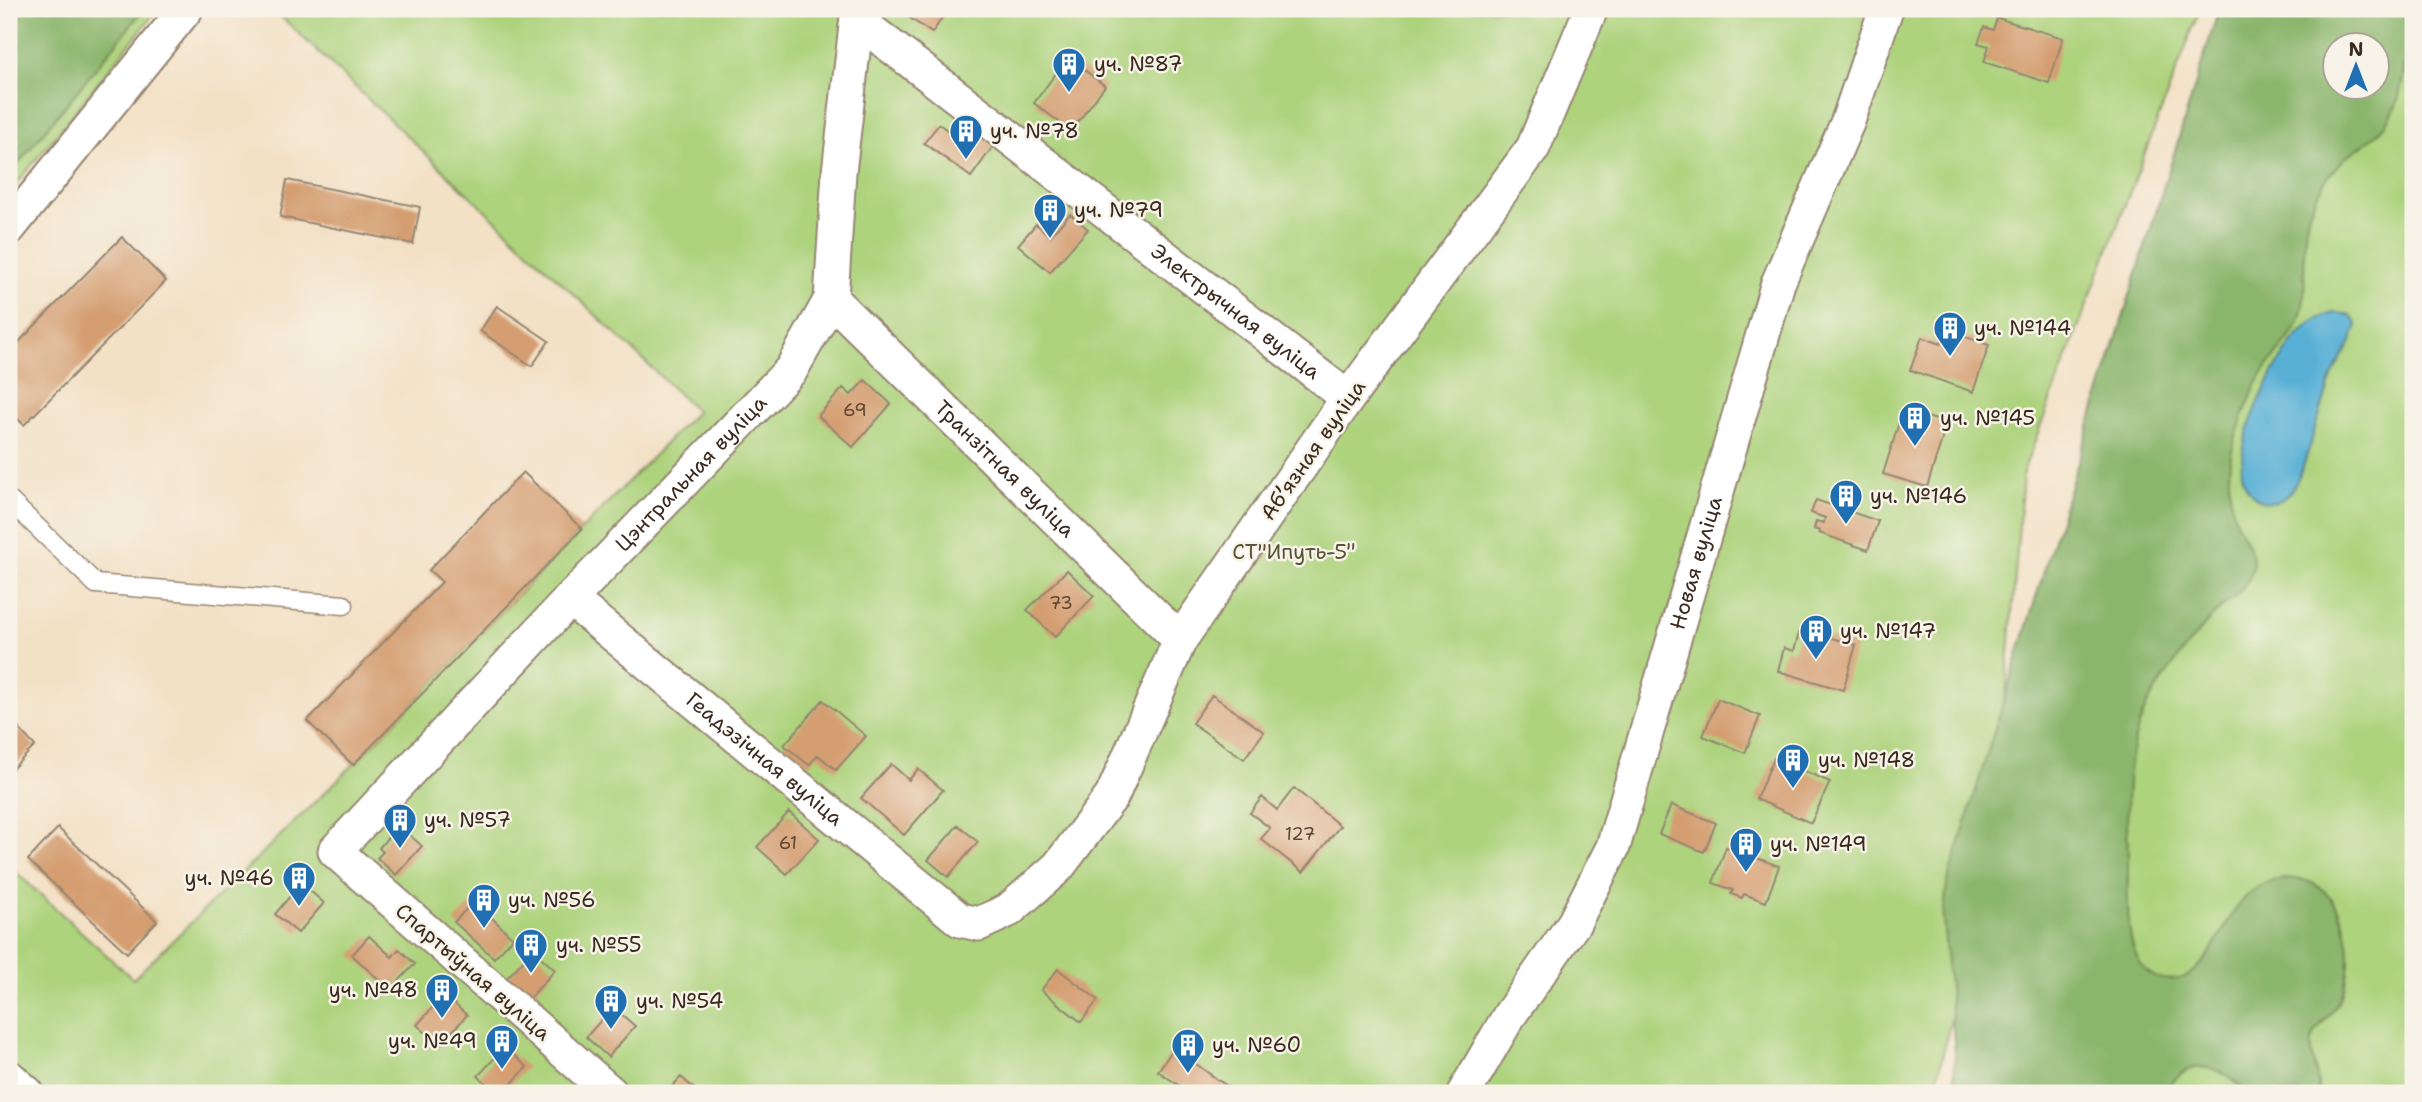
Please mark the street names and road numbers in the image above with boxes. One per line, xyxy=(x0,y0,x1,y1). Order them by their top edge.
street label: Электрычная вуліца xyxy=(1145,237,1326,386)
street label: Абʼязная вуліца xyxy=(1254,374,1372,526)
street label: Цэнтральная вуліца xyxy=(609,389,773,558)
street label: Транзітная вуліца xyxy=(929,394,1081,544)
street label: Новая вуліца xyxy=(1663,493,1729,633)
street label: Геадэзічная вуліца xyxy=(680,686,849,832)
street label: Спартыўная вуліца xyxy=(389,897,557,1047)

